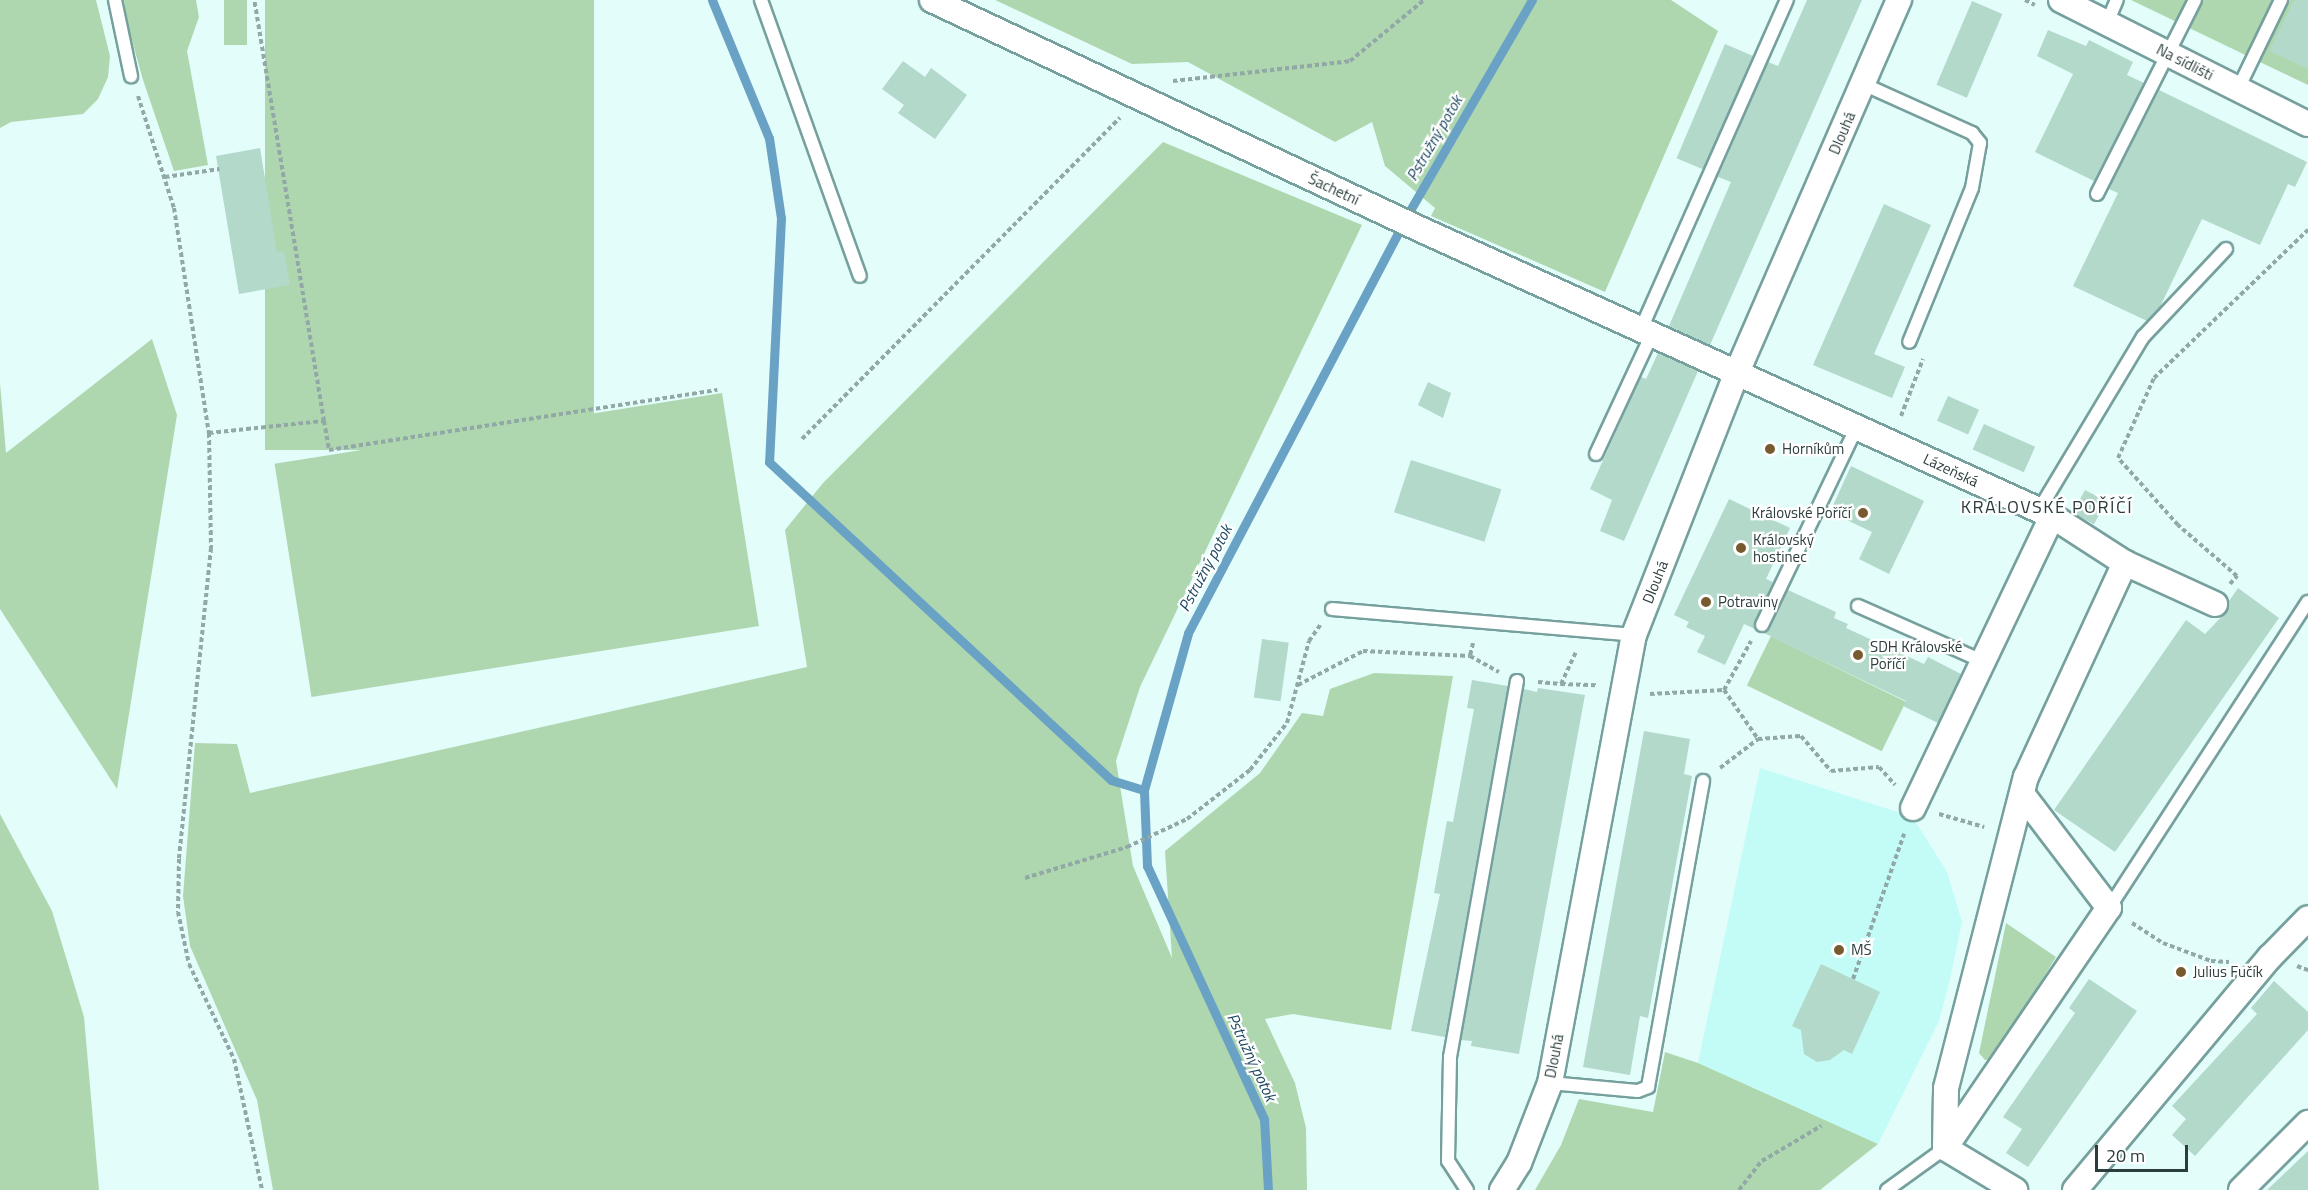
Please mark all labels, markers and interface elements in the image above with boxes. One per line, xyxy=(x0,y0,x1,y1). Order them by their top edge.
street label: Na sídlišti xyxy=(2154,40,2216,84)
water label: Pstružný potok xyxy=(1402,92,1466,184)
street label: Dlouhá xyxy=(1825,109,1859,157)
street label: Šachetní xyxy=(1306,169,1362,209)
place label: Horníkům xyxy=(1782,440,1844,458)
marker: Horníkům xyxy=(1763,442,1777,456)
street label: Lázeňská xyxy=(1921,449,1981,491)
district label: KRÁLOVSKÉ POŘÍČÍ xyxy=(1961,496,2133,518)
place label: Královské Poříčí xyxy=(1752,504,1851,522)
marker: Královské Poříčí xyxy=(1856,506,1870,520)
water label: Pstružný potok xyxy=(1174,522,1236,614)
place label: Královský hostinec xyxy=(1753,530,1814,565)
marker: Královský hostinec xyxy=(1734,541,1748,555)
street label: Dlouhá xyxy=(1638,558,1672,606)
place label: Potraviny xyxy=(1718,593,1778,611)
marker: Potraviny xyxy=(1699,595,1713,609)
place label: SDH Královské Poříčí xyxy=(1870,637,1962,672)
marker: SDH Královské Poříčí xyxy=(1851,648,1865,662)
place label: MŠ xyxy=(1851,941,1872,959)
marker: MŠ xyxy=(1832,943,1846,957)
place label: Julius Fučík xyxy=(2193,963,2263,981)
marker: Julius Fučík xyxy=(2174,965,2188,979)
water label: Pstružný potok xyxy=(1223,1010,1281,1104)
street label: Dlouhá xyxy=(1541,1032,1567,1080)
scale bar xyxy=(2098,1133,2191,1171)
text: 20 m xyxy=(2106,1142,2145,1169)

